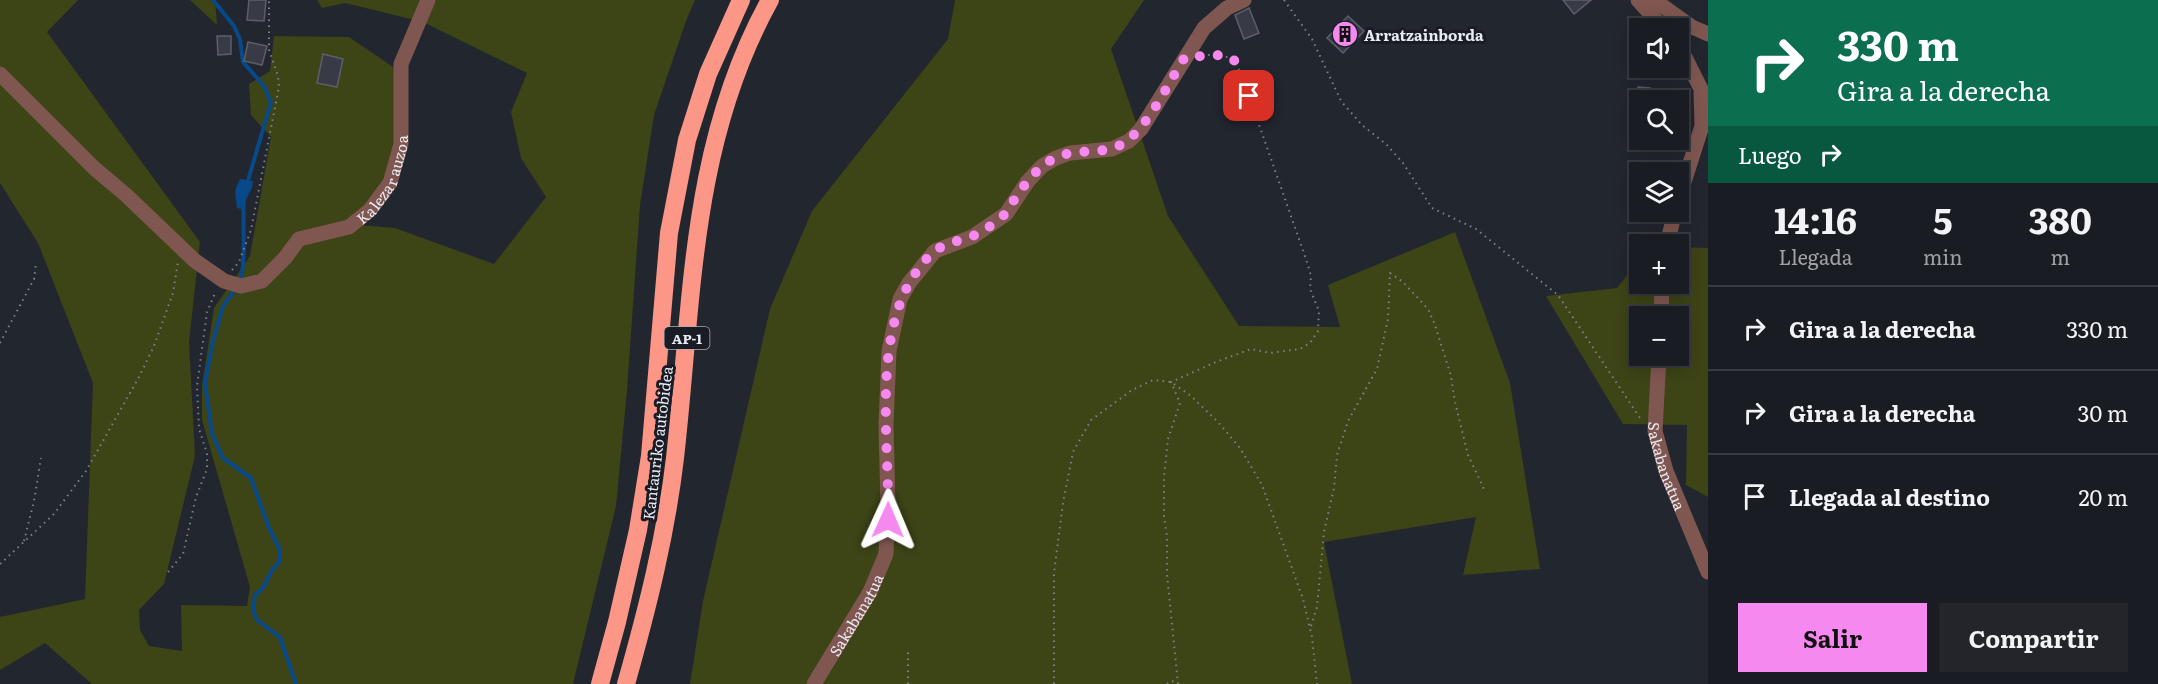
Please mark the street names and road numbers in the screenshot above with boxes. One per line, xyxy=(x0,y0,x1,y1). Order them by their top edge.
street label: Kalezar auzoa xyxy=(351,134,413,229)
road number: AP-1 xyxy=(664,327,710,349)
street label: Kantauriko autobidea xyxy=(636,364,678,521)
street label: Sakabanatua xyxy=(1644,421,1693,514)
street label: Sakabanatua xyxy=(822,569,888,660)

